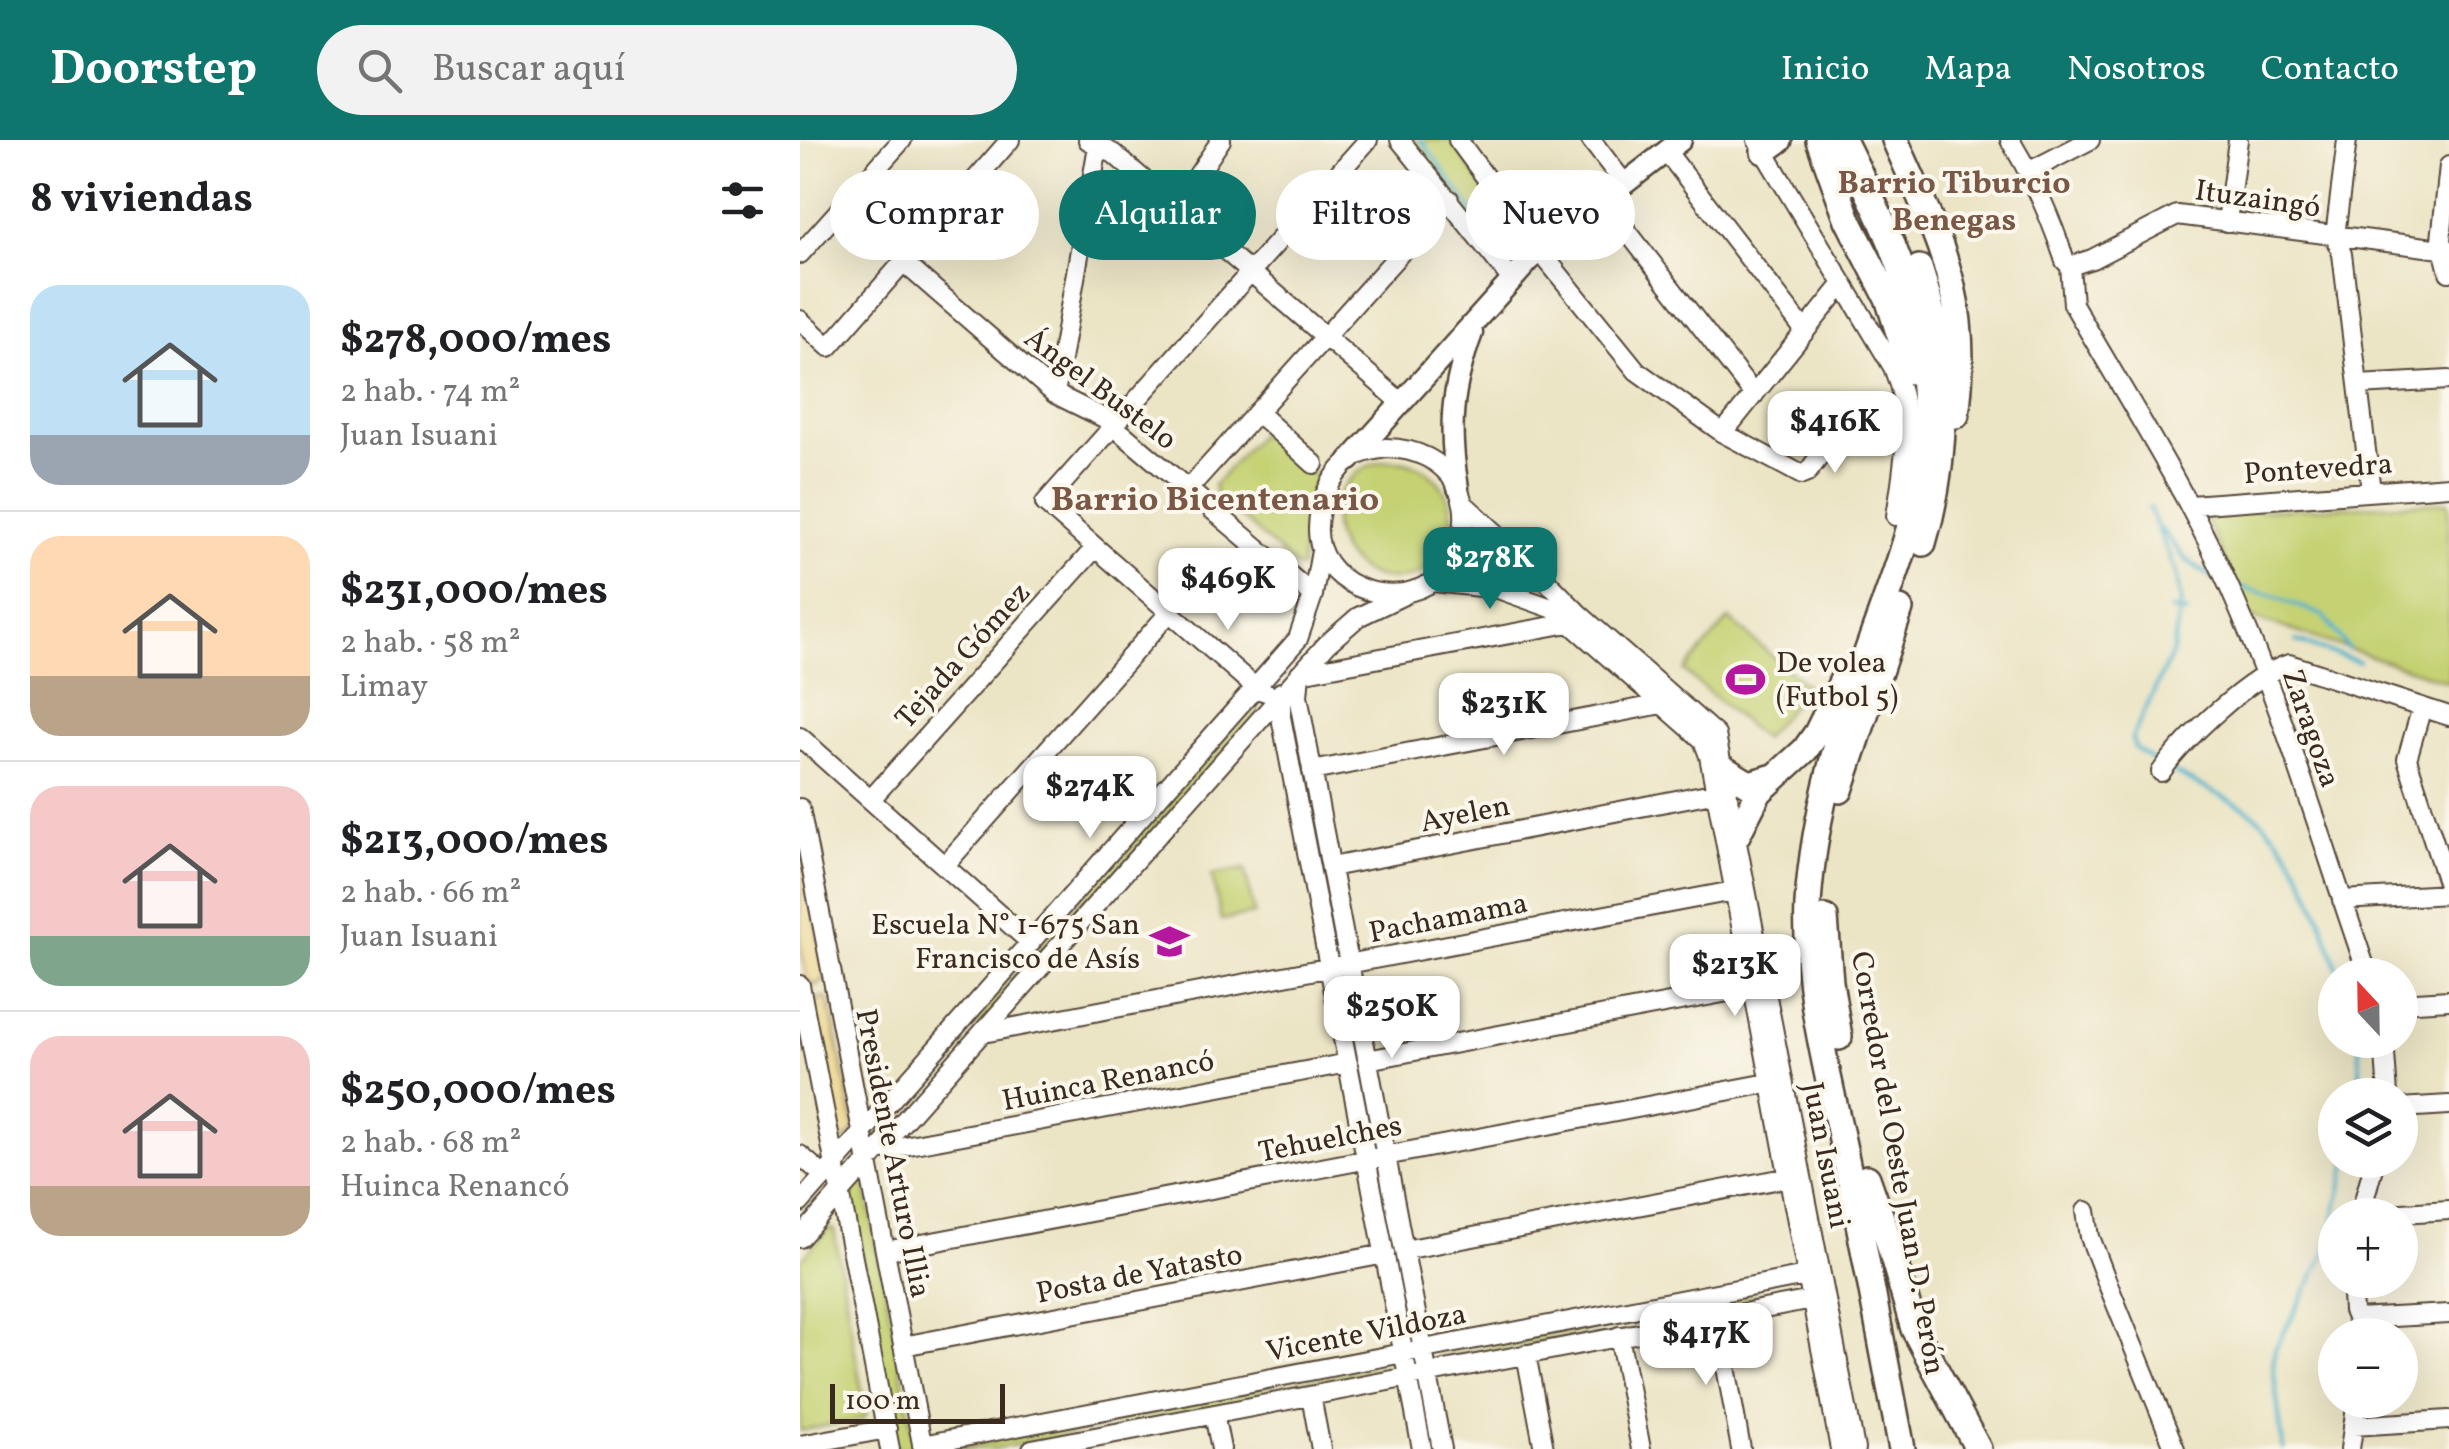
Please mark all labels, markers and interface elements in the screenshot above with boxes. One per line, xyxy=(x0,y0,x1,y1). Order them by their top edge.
search box xyxy=(317,25,1017,115)
text: Doorstep xyxy=(50,37,257,104)
icon: search xyxy=(352,43,407,98)
text: Buscar aquí xyxy=(432,44,625,97)
text: Inicio xyxy=(1781,46,1869,94)
text: Mapa xyxy=(1924,46,2012,94)
text: Nosotros xyxy=(2067,46,2206,94)
text: Contacto xyxy=(2261,46,2399,94)
district label: Barrio Tiburcio Benegas xyxy=(1838,163,2070,244)
chip: Comprar xyxy=(830,170,1039,260)
chip: Alquilar xyxy=(1059,170,1256,260)
chip: Filtros xyxy=(1276,170,1446,260)
chip: Nuevo xyxy=(1466,170,1635,260)
street label: Ituzaingó xyxy=(2192,170,2323,230)
text: 8 viviendas xyxy=(30,171,253,230)
icon: filters xyxy=(715,173,770,228)
text: $278,000/mes xyxy=(340,312,611,371)
street label: Ángel Bustelo xyxy=(1015,318,1185,461)
icon: home xyxy=(110,325,230,445)
text: 2 hab. · 74 m² xyxy=(340,371,520,415)
pin: $416K xyxy=(1765,391,1905,476)
text: $416K xyxy=(1790,401,1880,445)
text: Juan Isuani xyxy=(340,415,498,459)
street label: Pontevedra xyxy=(2242,444,2394,496)
district label: Barrio Bicentenario xyxy=(1051,477,1379,525)
pin: $278K xyxy=(1420,527,1560,612)
text: $278K xyxy=(1445,537,1535,581)
pin: $469K xyxy=(1158,548,1298,633)
text: $469K xyxy=(1180,558,1276,602)
text: $231,000/mes xyxy=(340,563,608,622)
street label: Tejada Gómez xyxy=(886,574,1041,739)
icon: home xyxy=(110,576,230,696)
text: 2 hab. · 58 m² xyxy=(340,622,521,666)
place label: De volea (Futbol 5) xyxy=(1776,643,1898,719)
sports icon: De volea (Futbol 5) xyxy=(1725,658,1767,700)
street label: Zaragoza xyxy=(2270,664,2350,793)
text: Limay xyxy=(340,666,428,710)
pin: $231K xyxy=(1434,673,1574,758)
text: $231K xyxy=(1461,683,1547,727)
pin: $274K xyxy=(1020,756,1160,841)
text: $274K xyxy=(1045,766,1135,810)
street label: Ayelen xyxy=(1417,786,1514,844)
text: $213,000/mes xyxy=(340,813,609,872)
icon: home xyxy=(110,826,230,946)
text: 2 hab. · 66 m² xyxy=(340,872,521,916)
street label: Pachamama xyxy=(1365,883,1531,955)
place label: Escuela N° 1-675 San Francisco de Asís xyxy=(871,905,1140,981)
text: Juan Isuani xyxy=(340,916,498,960)
school or university icon: Escuela N° 1-675 San Francisco de Asís xyxy=(1149,920,1191,962)
pin: $213K xyxy=(1665,934,1805,1019)
text: $213K xyxy=(1692,944,1778,988)
street label: Corredor del Oeste Juan D. Perón xyxy=(1839,948,1955,1378)
north arrow xyxy=(2318,958,2418,1058)
map controls xyxy=(2318,958,2418,1418)
pin: $250K xyxy=(1322,976,1462,1061)
text: $250K xyxy=(1346,986,1438,1030)
street label: Presidente Arturo Illia xyxy=(843,1005,941,1302)
street label: Huinca Renancó xyxy=(999,1041,1218,1123)
text: $250,000/mes xyxy=(340,1063,616,1122)
icon: home xyxy=(110,1076,230,1196)
button: layers xyxy=(2318,1078,2418,1178)
street label: Juan Isuani xyxy=(1790,1079,1860,1232)
street label: Tehuelches xyxy=(1255,1105,1406,1174)
text: 2 hab. · 68 m² xyxy=(340,1122,521,1166)
text: Huinca Renancó xyxy=(340,1166,569,1210)
button: + xyxy=(2318,1198,2418,1298)
street label: Posta de Yatasto xyxy=(1033,1234,1246,1316)
street label: Vicente Vildoza xyxy=(1263,1294,1470,1374)
pin: $417K xyxy=(1636,1303,1776,1388)
text: $417K xyxy=(1662,1313,1750,1357)
button: − xyxy=(2318,1318,2418,1418)
scale bar xyxy=(830,1379,1005,1424)
text: 100 m xyxy=(845,1382,920,1421)

